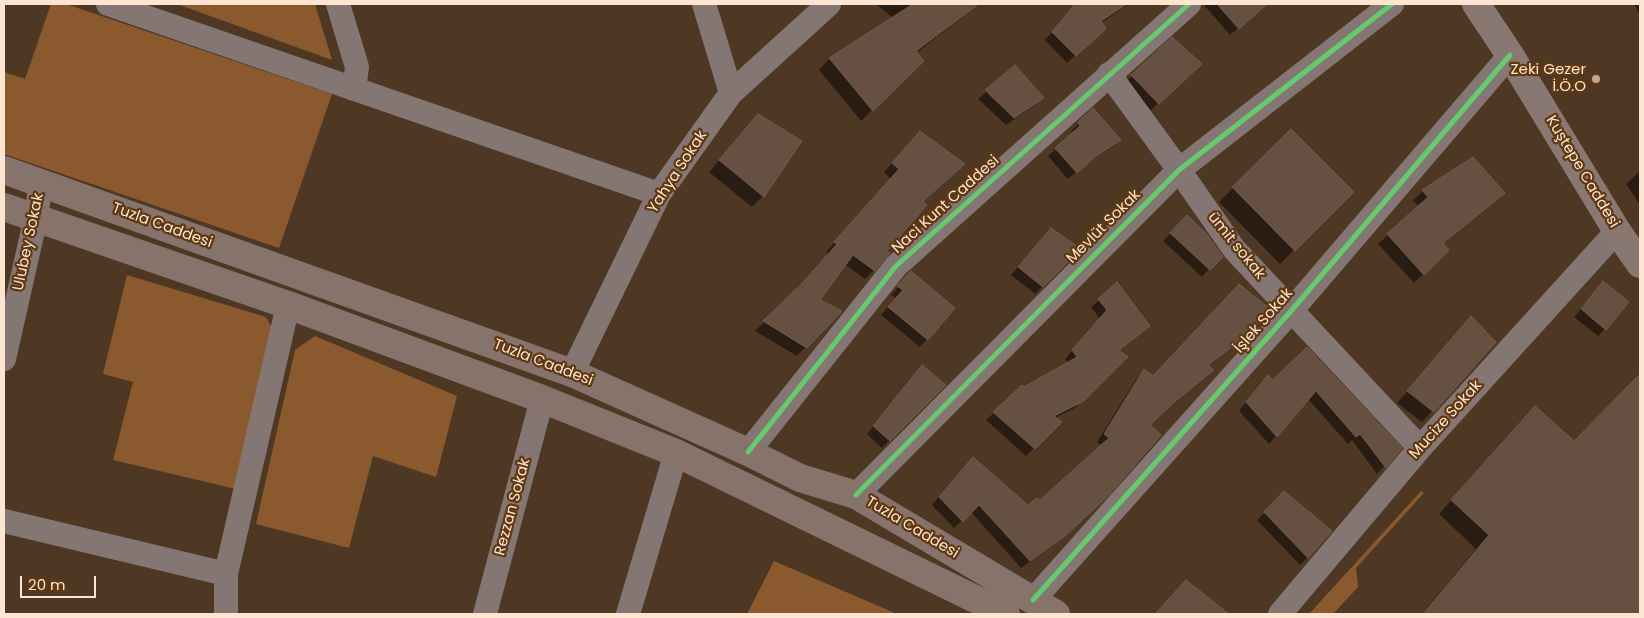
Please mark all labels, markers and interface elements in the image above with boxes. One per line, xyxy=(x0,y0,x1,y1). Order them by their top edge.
place label: Zeki Gezer İ.Ö.O xyxy=(1510,61,1586,96)
marker: Zeki Gezer İ.Ö.O xyxy=(1590,73,1602,85)
street label: Kuştepe Caddesi xyxy=(1541,113,1623,231)
street label: Yahya Sokak xyxy=(645,127,711,217)
street label: Naci Kunt Caddesi xyxy=(889,152,1003,258)
street label: Mevlüt Sokak xyxy=(1063,186,1145,268)
street label: Ulubey Sokak xyxy=(10,192,48,292)
street label: Tuzla Caddesi xyxy=(109,200,215,252)
street label: ümit sokak xyxy=(1203,209,1269,283)
street label: İşlek Sokak xyxy=(1231,285,1297,357)
street label: Tuzla Caddesi xyxy=(491,336,595,390)
street label: Mucize Sokak xyxy=(1406,377,1486,463)
street label: Rezzan Sokak xyxy=(491,456,535,558)
street label: Tuzla Caddesi xyxy=(862,493,962,563)
scale bar xyxy=(22,566,99,598)
text: 20 m xyxy=(28,574,66,595)

